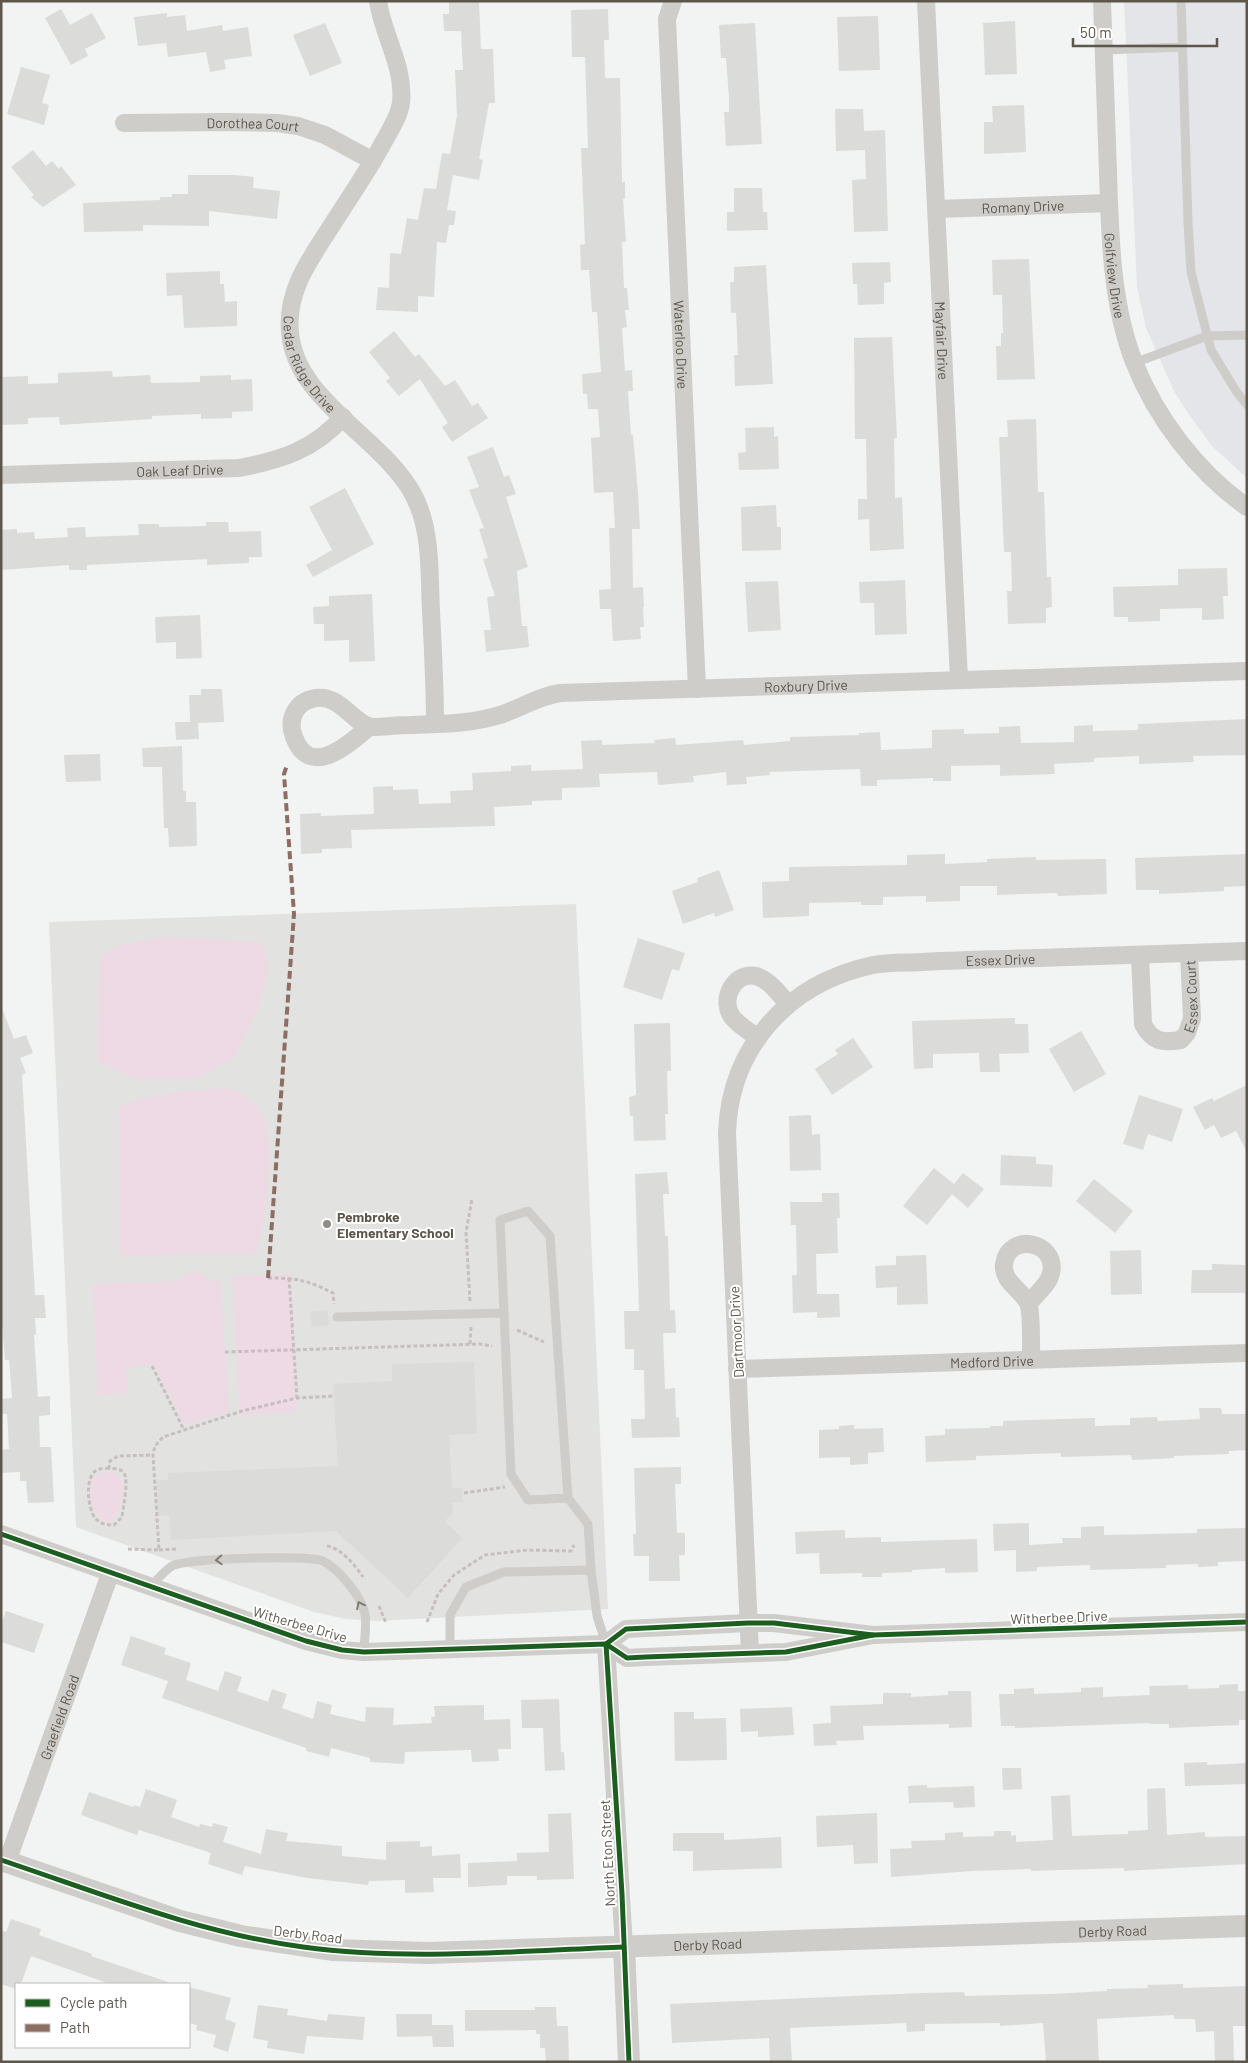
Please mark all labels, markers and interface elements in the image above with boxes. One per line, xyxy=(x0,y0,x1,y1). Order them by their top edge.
scale bar xyxy=(1073,15,1217,47)
text: 50 m xyxy=(1080,23,1112,41)
street label: Dorothea Court xyxy=(206,113,300,135)
street label: Romany Drive xyxy=(981,196,1065,216)
street label: Golfview Drive xyxy=(1102,232,1129,320)
street label: Waterloo Drive xyxy=(671,300,692,389)
street label: Mayfair Drive xyxy=(932,301,953,380)
street label: Cedar Ridge Drive xyxy=(281,316,340,416)
street label: Oak Leaf Drive xyxy=(136,460,224,480)
street label: Roxbury Drive xyxy=(764,675,848,695)
street label: Essex Drive xyxy=(965,950,1036,969)
street label: Essex Court xyxy=(1179,960,1200,1035)
place label: Pembroke Elementary School xyxy=(337,1208,454,1241)
marker: Pembroke Elementary School xyxy=(321,1218,333,1230)
street label: Dartmoor Drive xyxy=(725,1286,747,1378)
street label: Medford Drive xyxy=(950,1351,1034,1371)
one-way arrow xyxy=(215,1554,223,1565)
one-way arrow xyxy=(356,1601,367,1610)
street label: Witherbee Drive xyxy=(251,1602,349,1646)
street label: Witherbee Drive xyxy=(1010,1607,1108,1627)
street label: Graefield Road xyxy=(36,1672,82,1762)
street label: North Eton Street xyxy=(596,1799,618,1907)
street label: Derby Road xyxy=(273,1921,343,1947)
street label: Derby Road xyxy=(1078,1921,1147,1940)
street label: Derby Road xyxy=(673,1934,743,1953)
legend xyxy=(15,1983,190,2048)
text: Cycle path xyxy=(60,1993,127,2011)
text: Path xyxy=(60,2018,90,2036)

